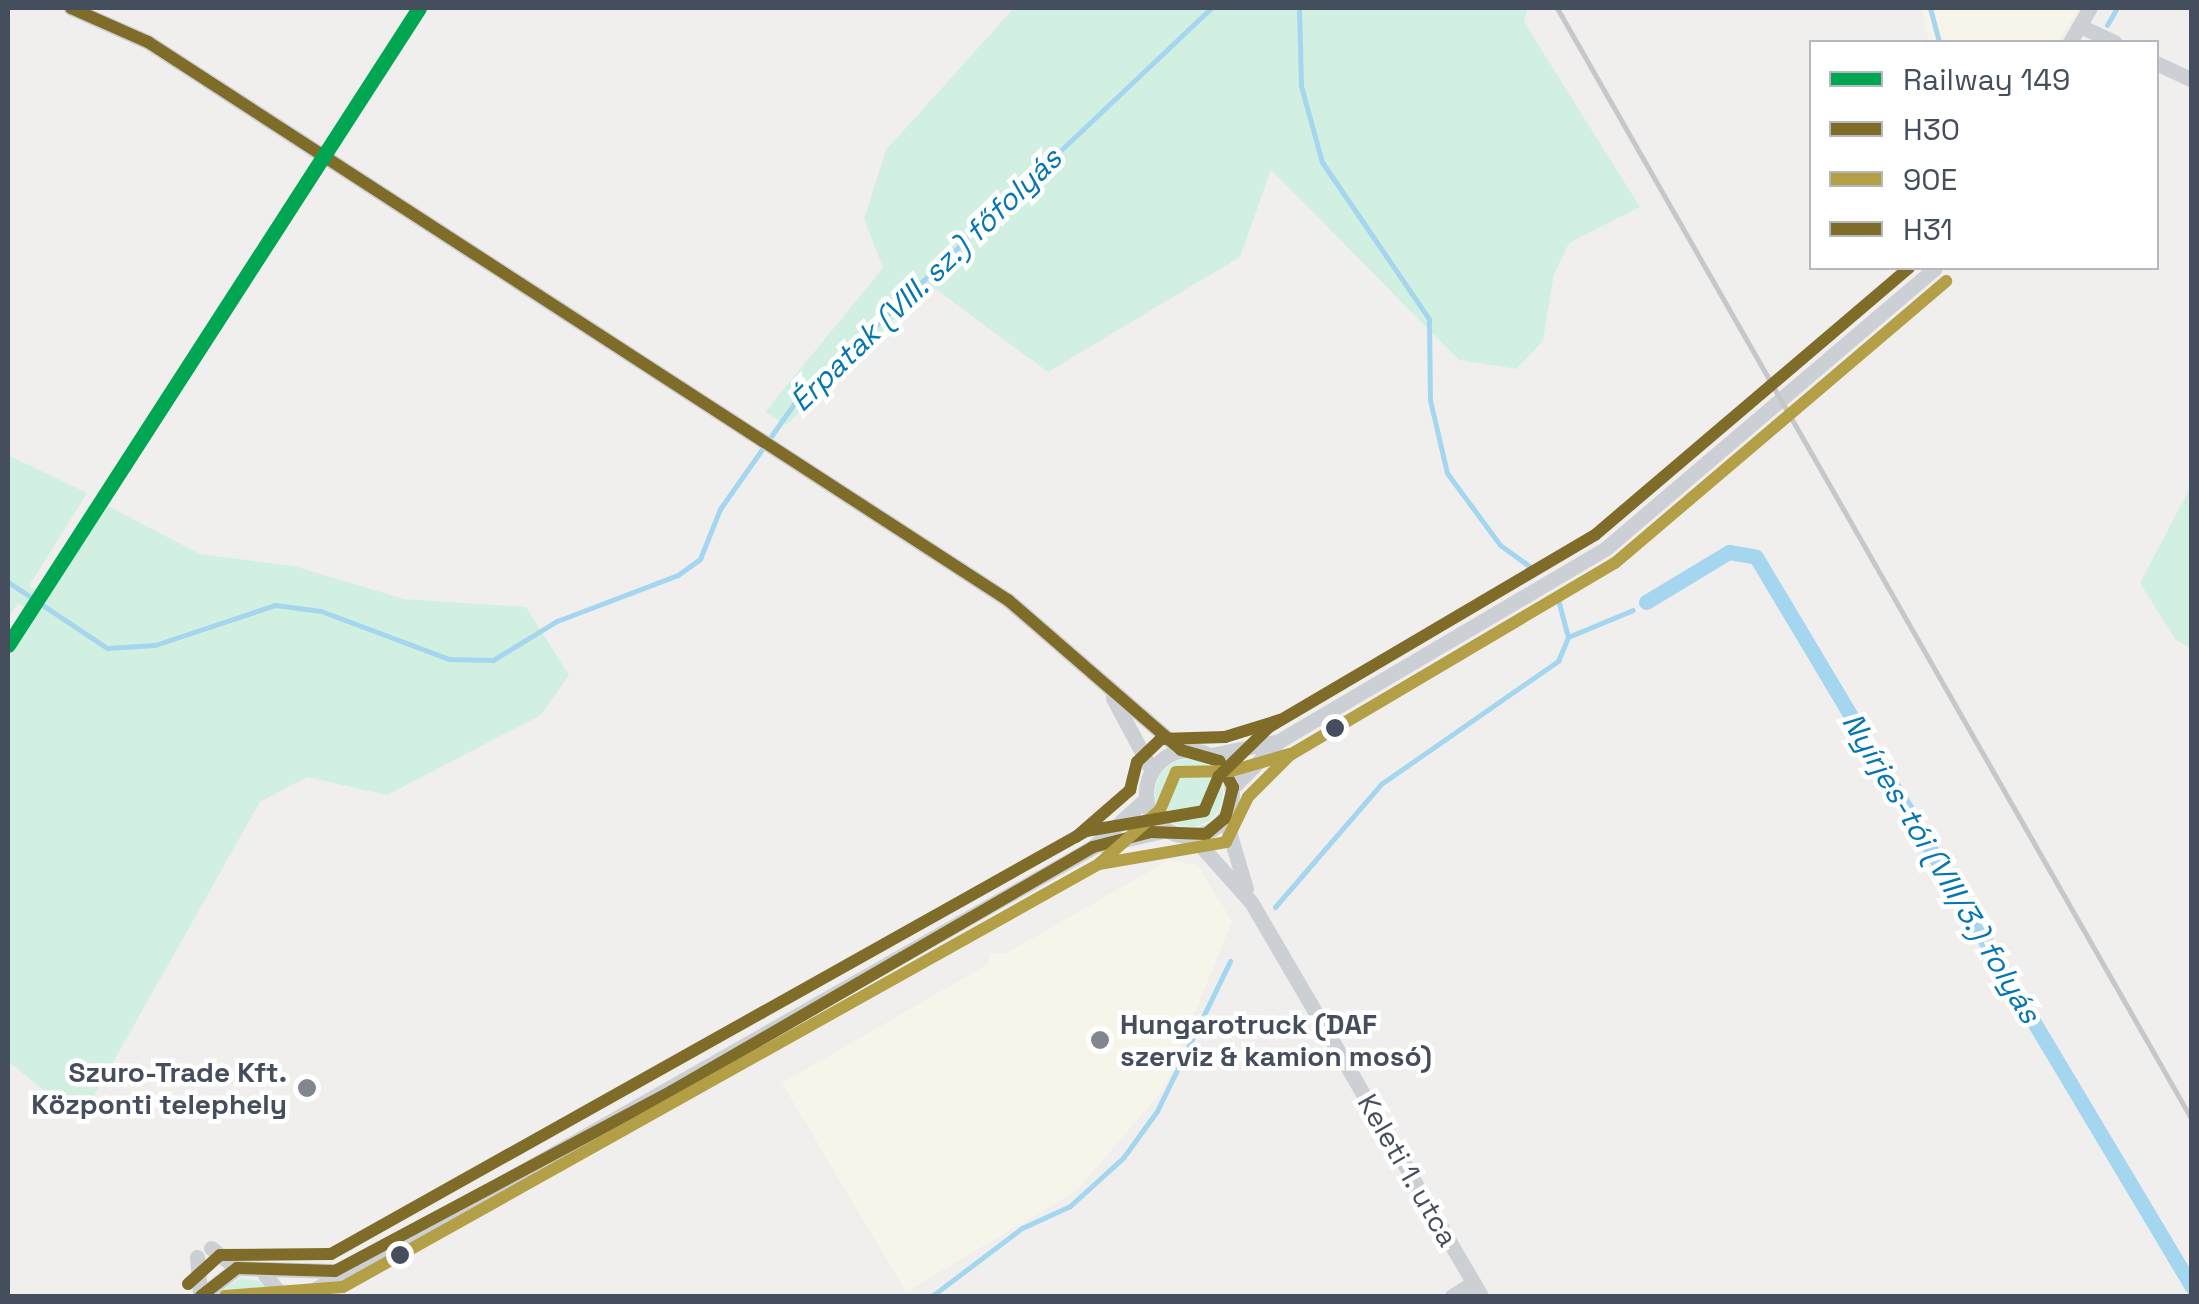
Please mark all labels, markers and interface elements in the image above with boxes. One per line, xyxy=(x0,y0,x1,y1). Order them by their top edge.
legend xyxy=(1809,40,2159,270)
text: Railway 149 xyxy=(1903,60,2070,99)
text: H30 xyxy=(1903,110,1960,149)
water label: Érpatak (VIII. sz.) főfolyás xyxy=(783,141,1069,419)
text: 90E xyxy=(1903,160,1957,199)
text: H31 xyxy=(1903,210,1953,249)
water label: Nyírjes-tói (VIII/3.) folyás xyxy=(1834,707,2048,1029)
unlabelled marker xyxy=(1325,718,1345,738)
place label: Hungarotruck (DAF szerviz & kamion mosó) xyxy=(1120,1007,1432,1073)
marker: Hungarotruck (DAF szerviz & kamion mosó) xyxy=(1089,1029,1111,1051)
place label: Szuro-Trade Kft. Központi telephely xyxy=(31,1055,287,1121)
marker: Szuro-Trade Kft. Központi telephely xyxy=(296,1077,318,1099)
street label: Keleti 1. utca xyxy=(1351,1087,1465,1253)
unlabelled marker xyxy=(390,1245,410,1265)

